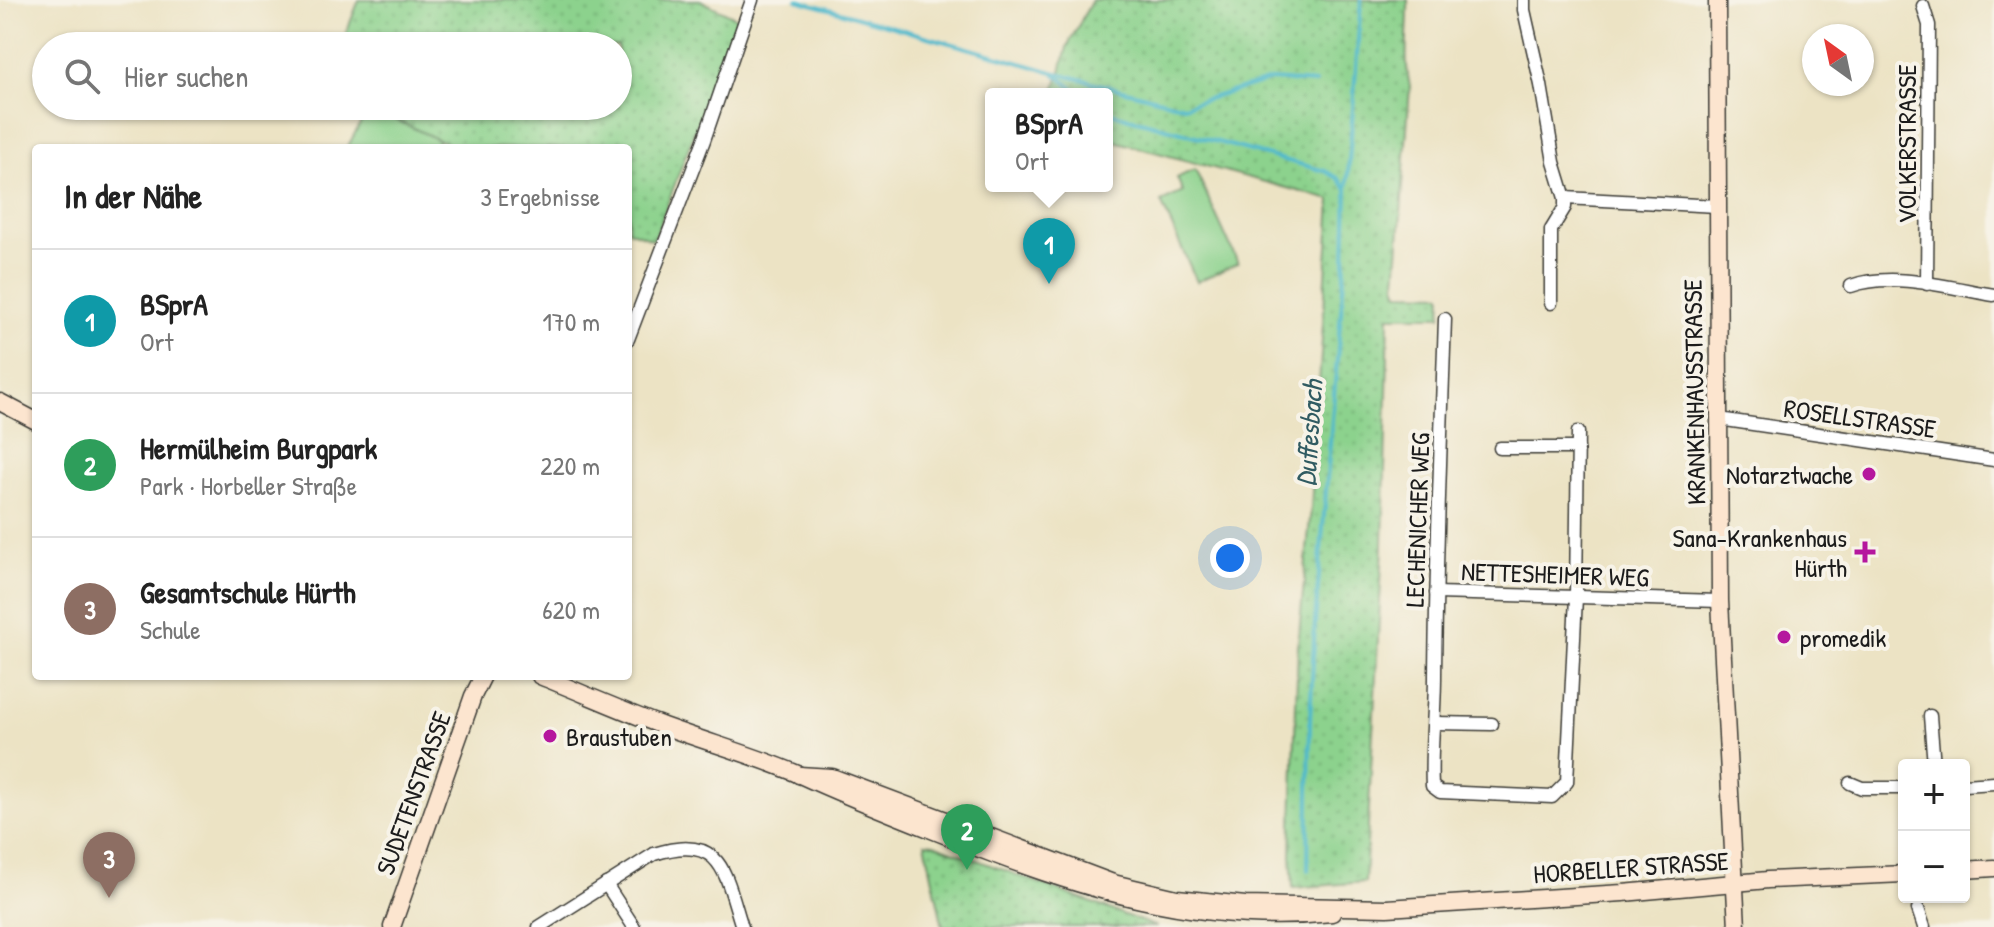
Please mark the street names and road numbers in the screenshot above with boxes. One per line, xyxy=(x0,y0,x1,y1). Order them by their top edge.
street label: VOLKERSTRASSE xyxy=(1889,64,1924,224)
street label: KRANKENHAUSSTRASSE xyxy=(1675,278,1713,505)
street label: ROSELLSTRASSE xyxy=(1782,390,1939,446)
street label: LECHENICHER WEG xyxy=(1396,432,1438,608)
street label: NETTESHEIMER WEG xyxy=(1461,553,1650,595)
street label: SUDETENSTRASSE xyxy=(367,706,459,880)
street label: HORBELLER STRASSE xyxy=(1532,843,1730,891)

